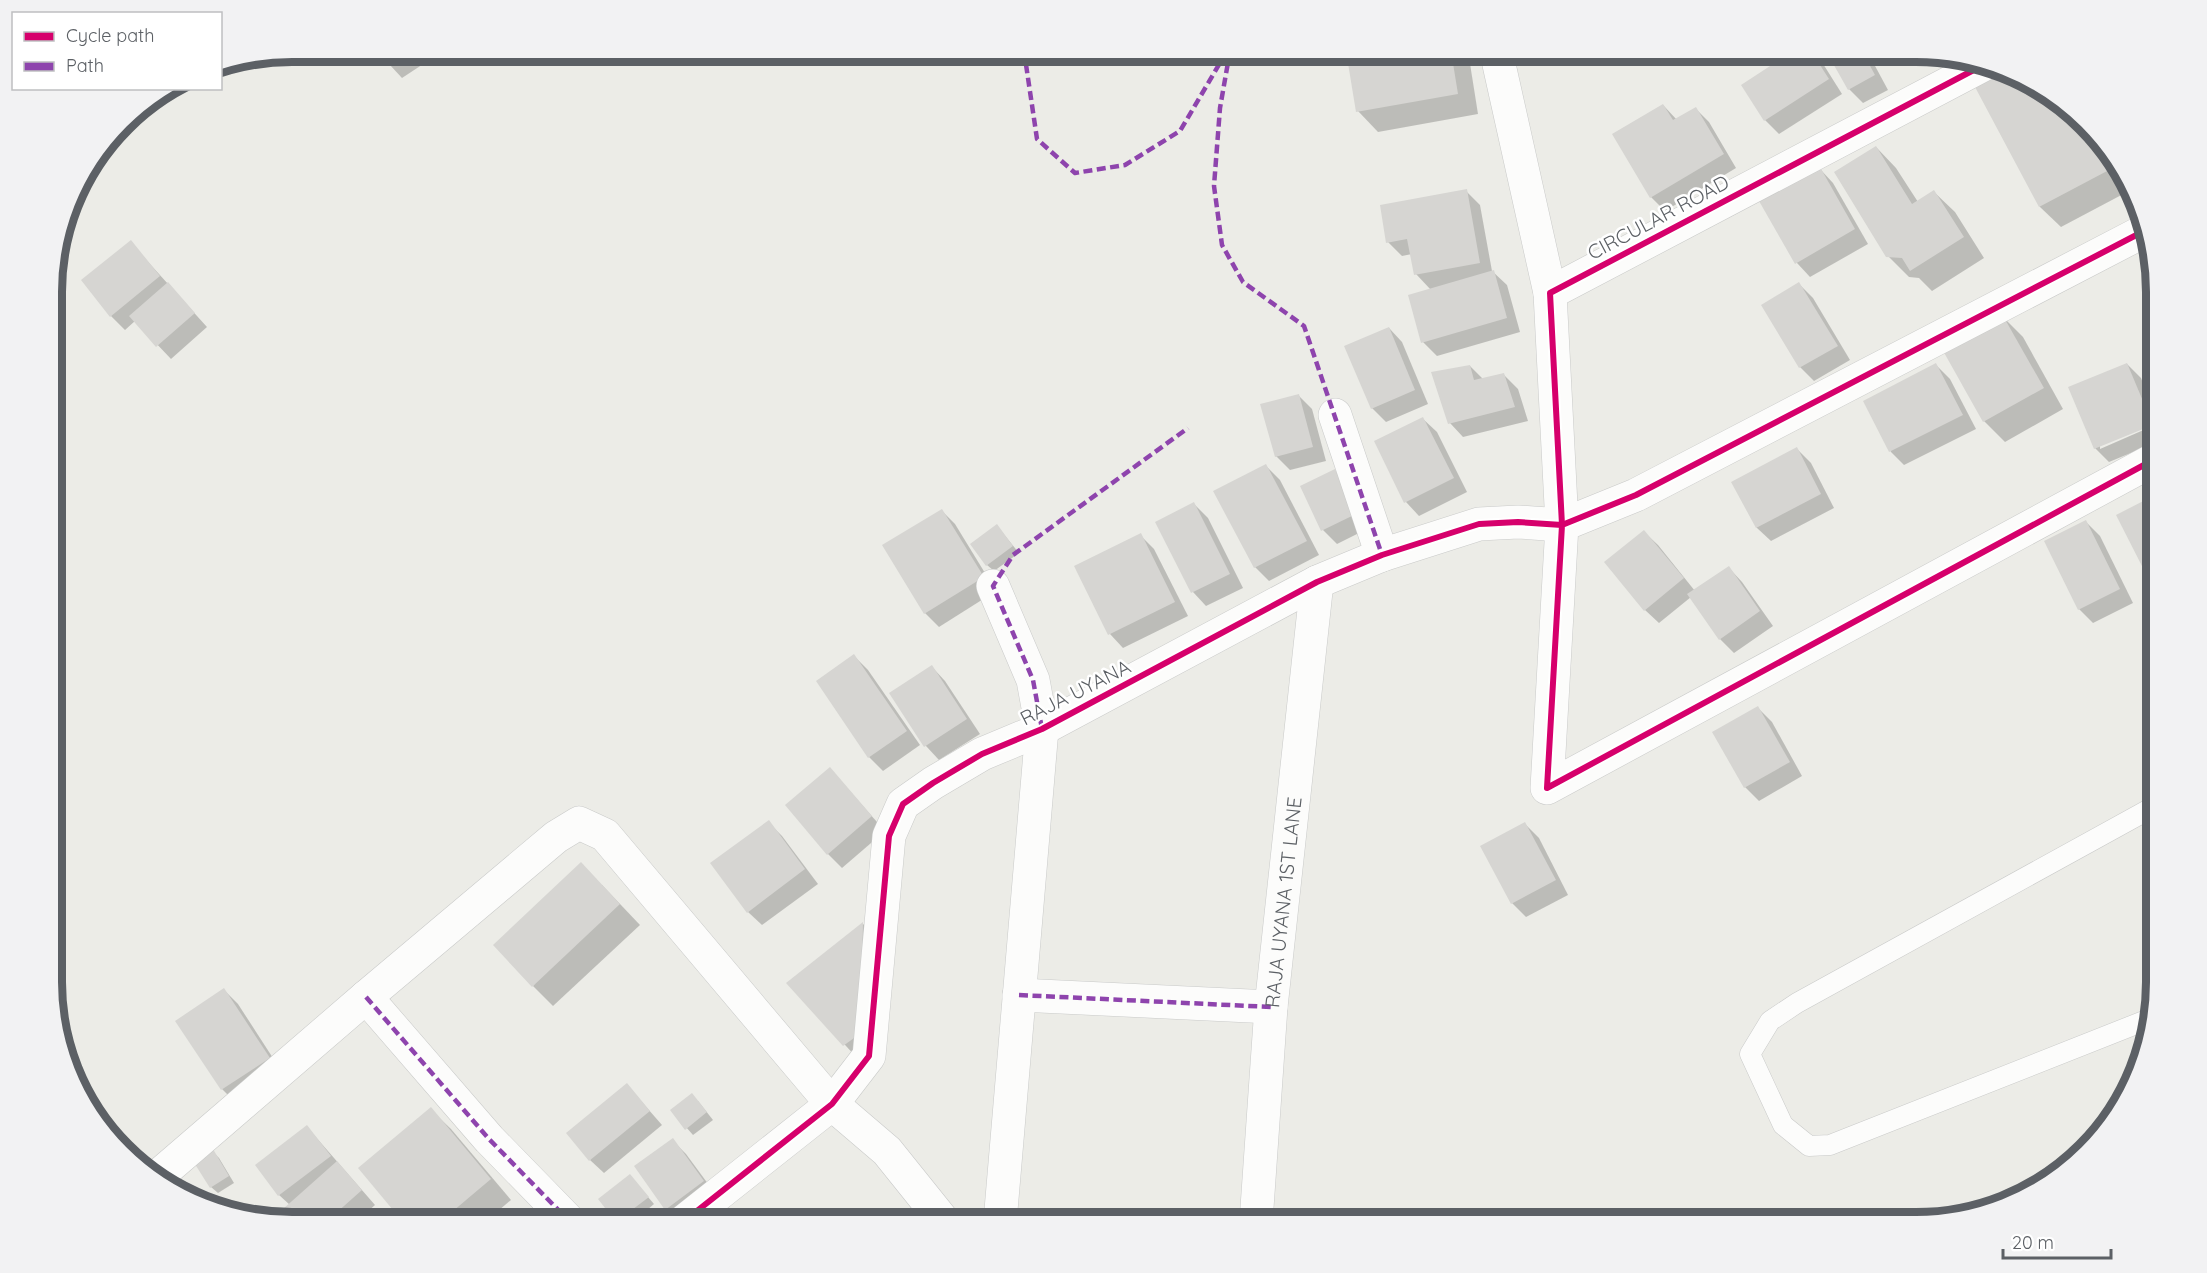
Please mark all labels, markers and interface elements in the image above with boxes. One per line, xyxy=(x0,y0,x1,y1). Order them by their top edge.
legend xyxy=(12,12,222,90)
text: Cycle path xyxy=(66,24,154,47)
text: Path xyxy=(66,54,104,77)
street label: CIRCULAR ROAD xyxy=(1583,169,1733,265)
street label: RAJA UYANA xyxy=(1016,653,1134,731)
street label: RAJA UYANA 1ST LANE xyxy=(1259,795,1306,1009)
scale bar xyxy=(2003,1222,2111,1260)
text: 20 m xyxy=(2012,1231,2054,1254)

